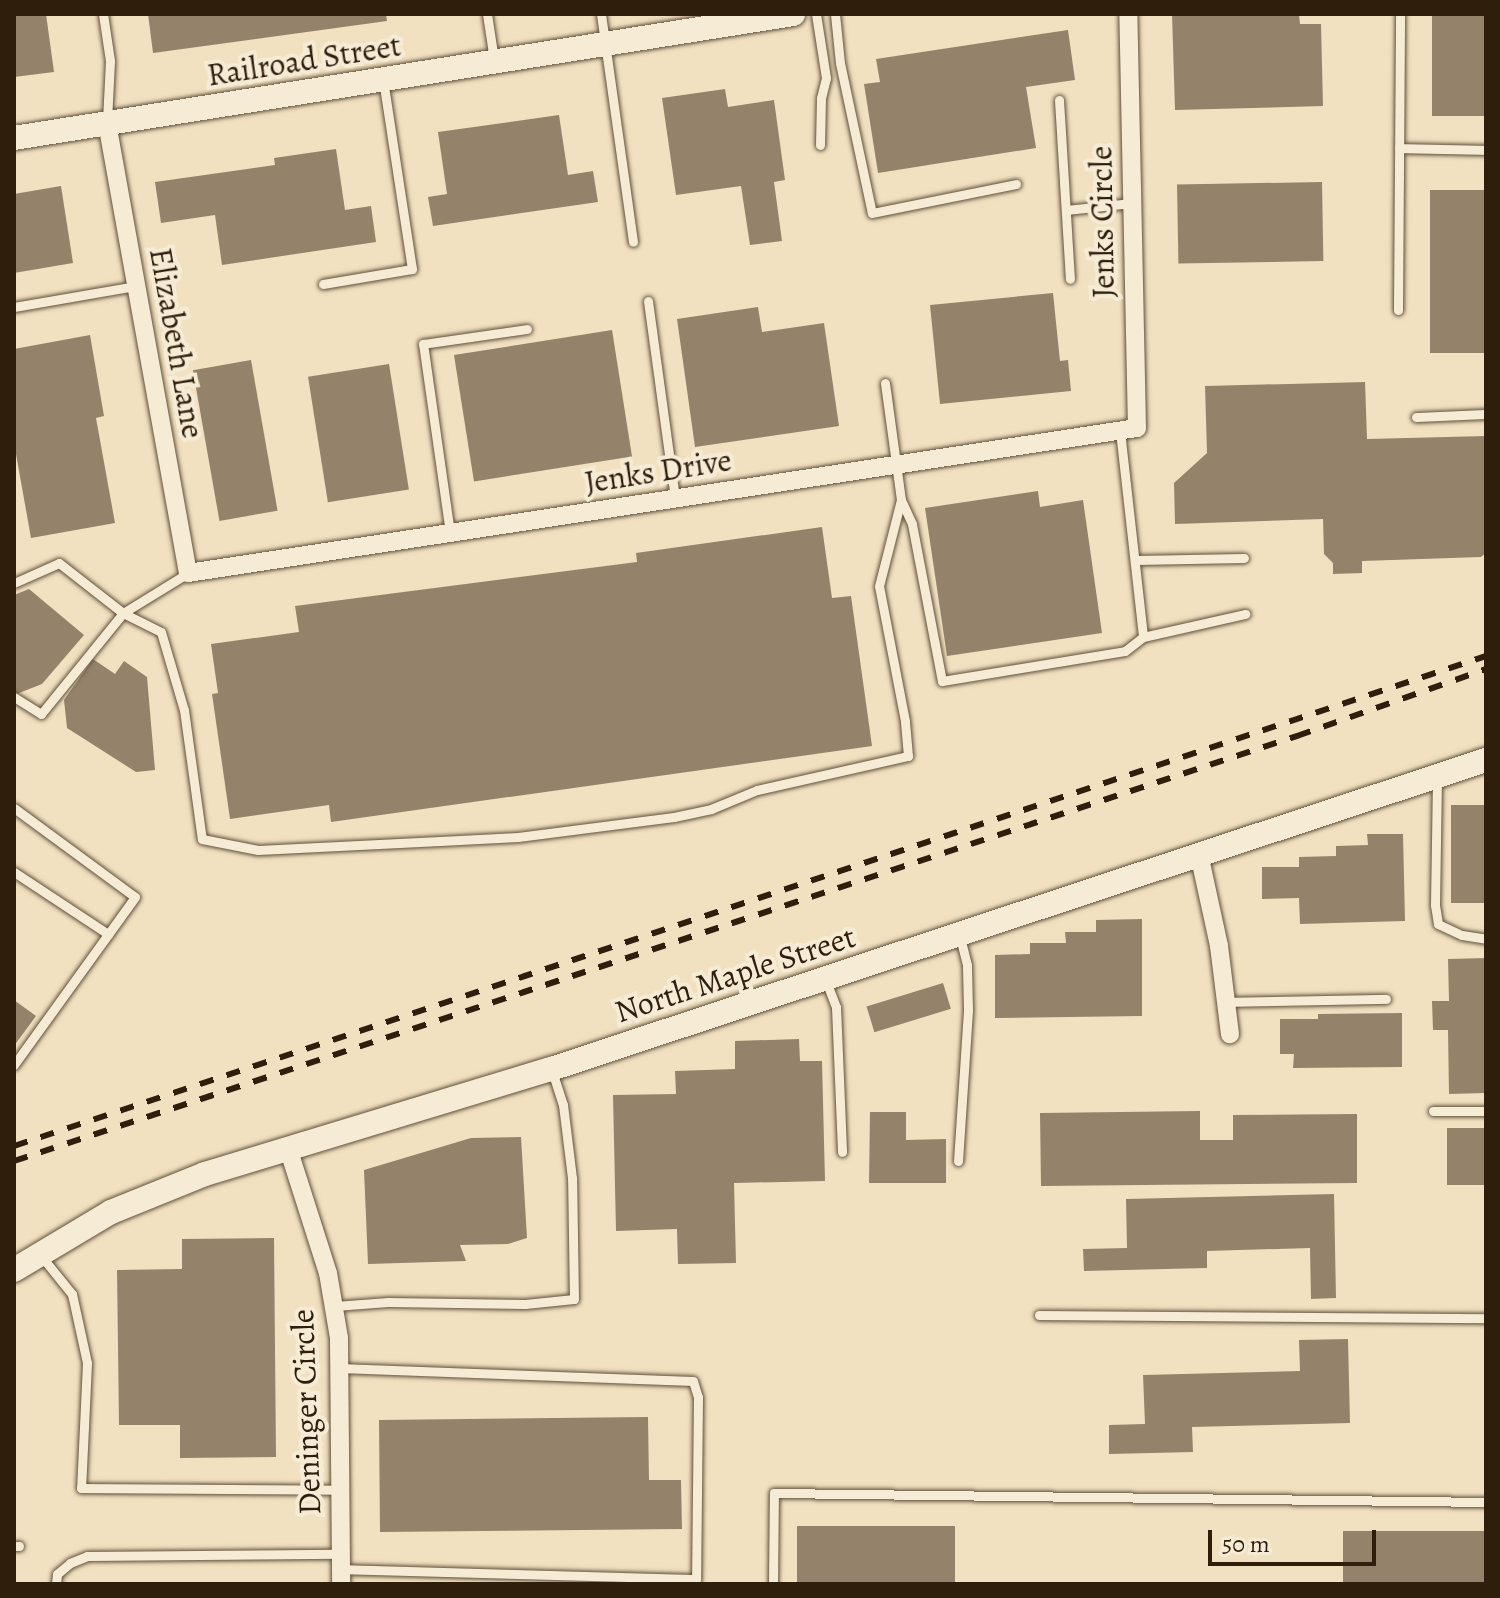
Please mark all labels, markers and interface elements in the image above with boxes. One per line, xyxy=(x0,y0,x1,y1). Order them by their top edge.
street label: Railroad Street xyxy=(204,26,404,94)
street label: Jenks Circle xyxy=(1081,146,1123,298)
street label: Elizabeth Lane xyxy=(141,245,213,441)
street label: Jenks Drive xyxy=(582,440,734,502)
street label: North Maple Street xyxy=(610,917,860,1031)
street label: Deninger Circle xyxy=(283,1308,329,1516)
scale bar xyxy=(1212,1514,1380,1564)
text: 50 m xyxy=(1222,1528,1270,1560)

